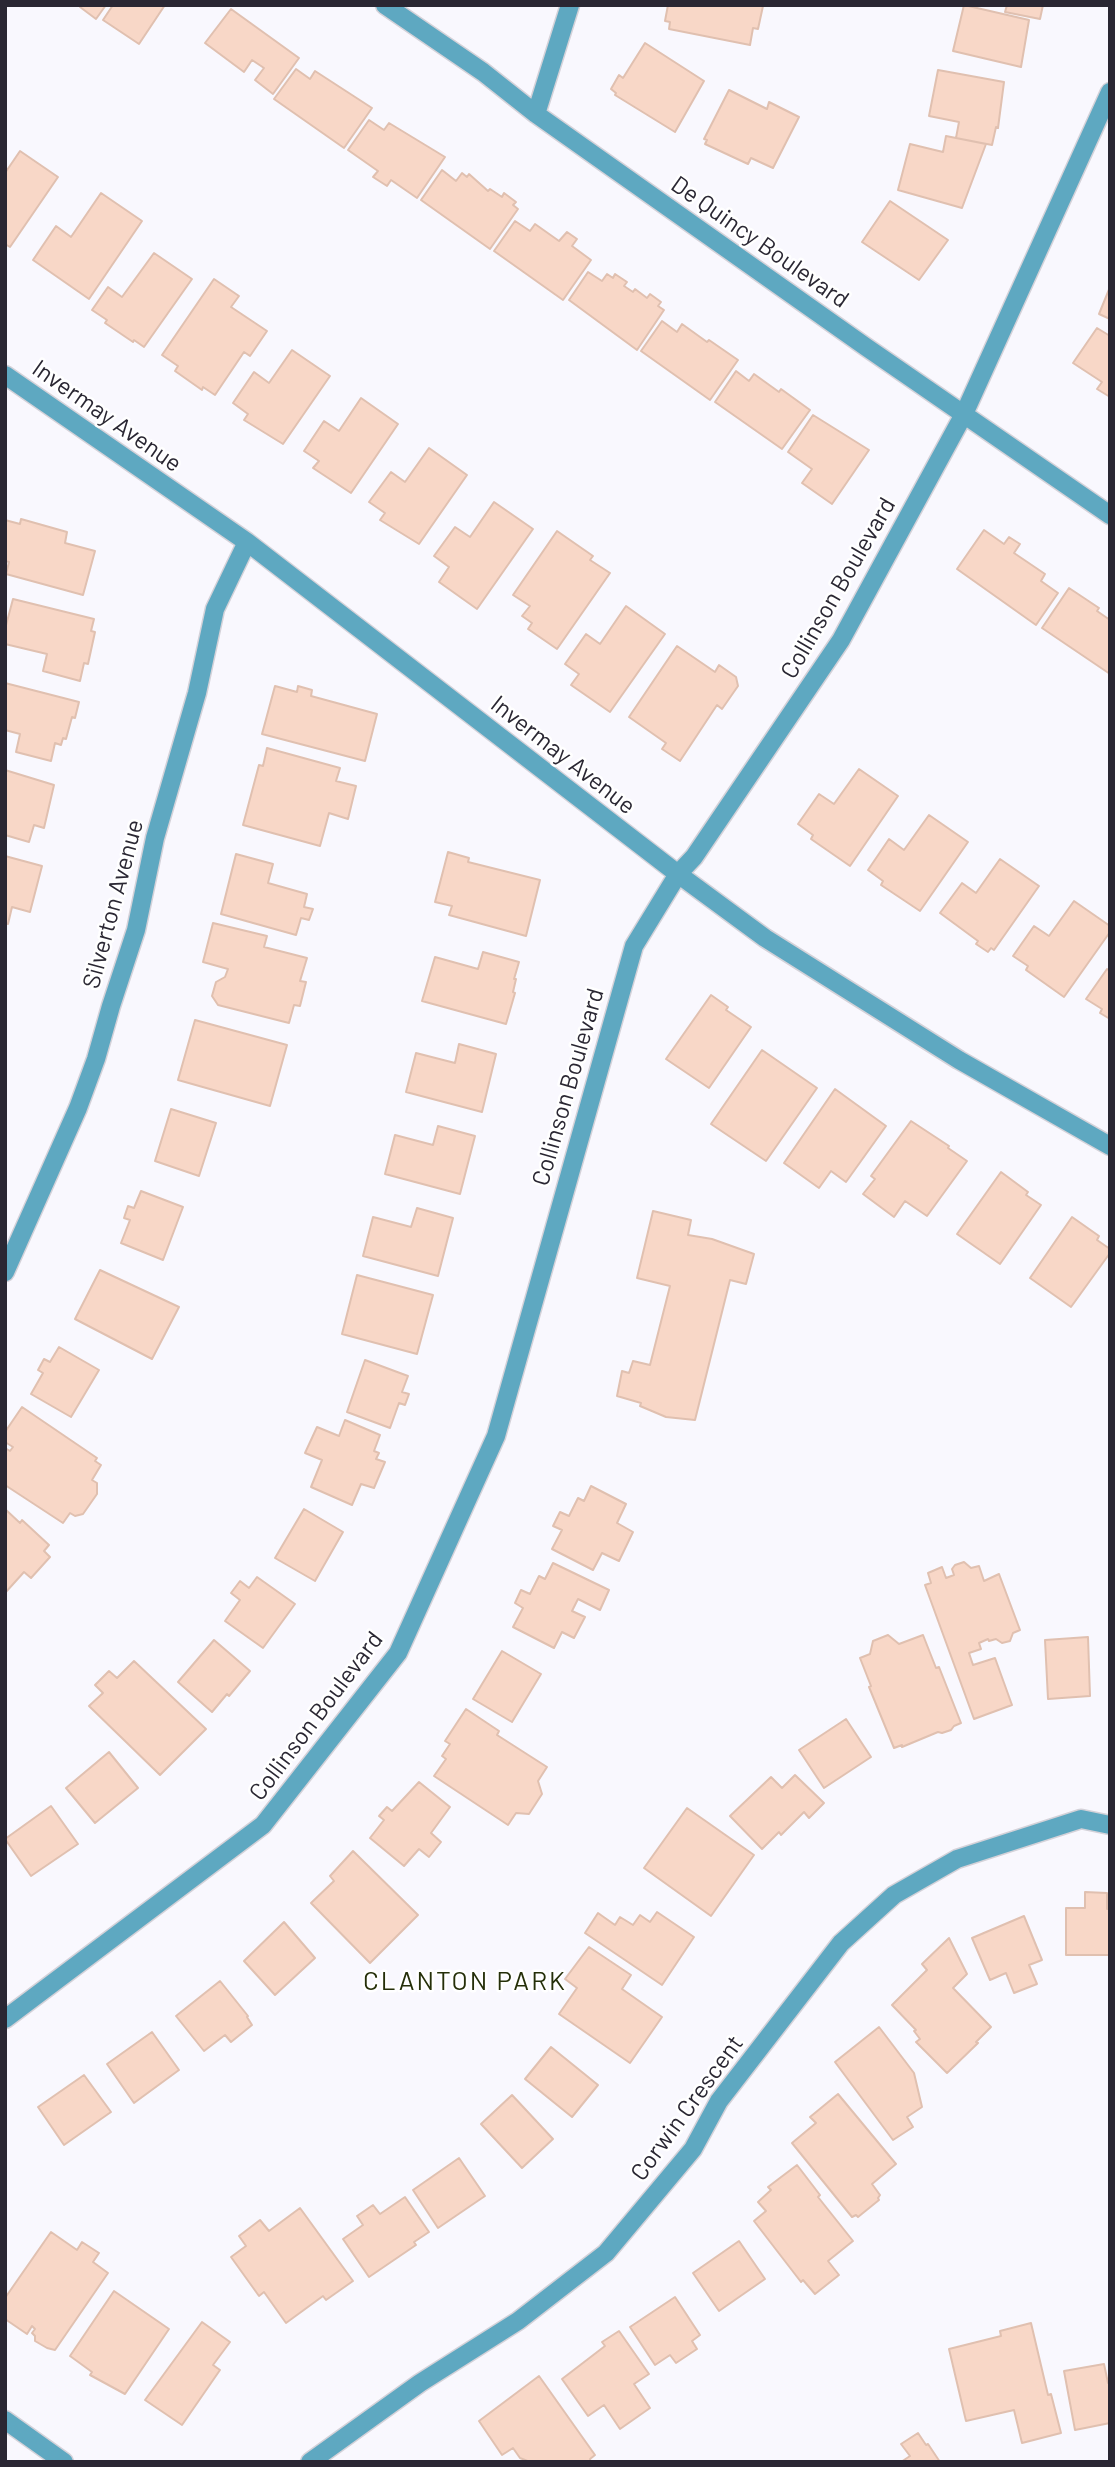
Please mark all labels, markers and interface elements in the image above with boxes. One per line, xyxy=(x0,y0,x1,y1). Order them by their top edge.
street label: De Quincy Boulevard xyxy=(666,170,854,314)
street label: Invermay Avenue xyxy=(27,354,187,478)
street label: Collinson Boulevard xyxy=(774,492,902,684)
street label: Invermay Avenue xyxy=(485,690,641,820)
street label: Silverton Avenue xyxy=(77,816,149,992)
street label: Collinson Boulevard xyxy=(526,985,610,1189)
street label: Collinson Boulevard xyxy=(243,1626,389,1806)
district label: CLANTON PARK xyxy=(365,1965,565,1997)
street label: Corwin Crescent xyxy=(625,2030,749,2186)

